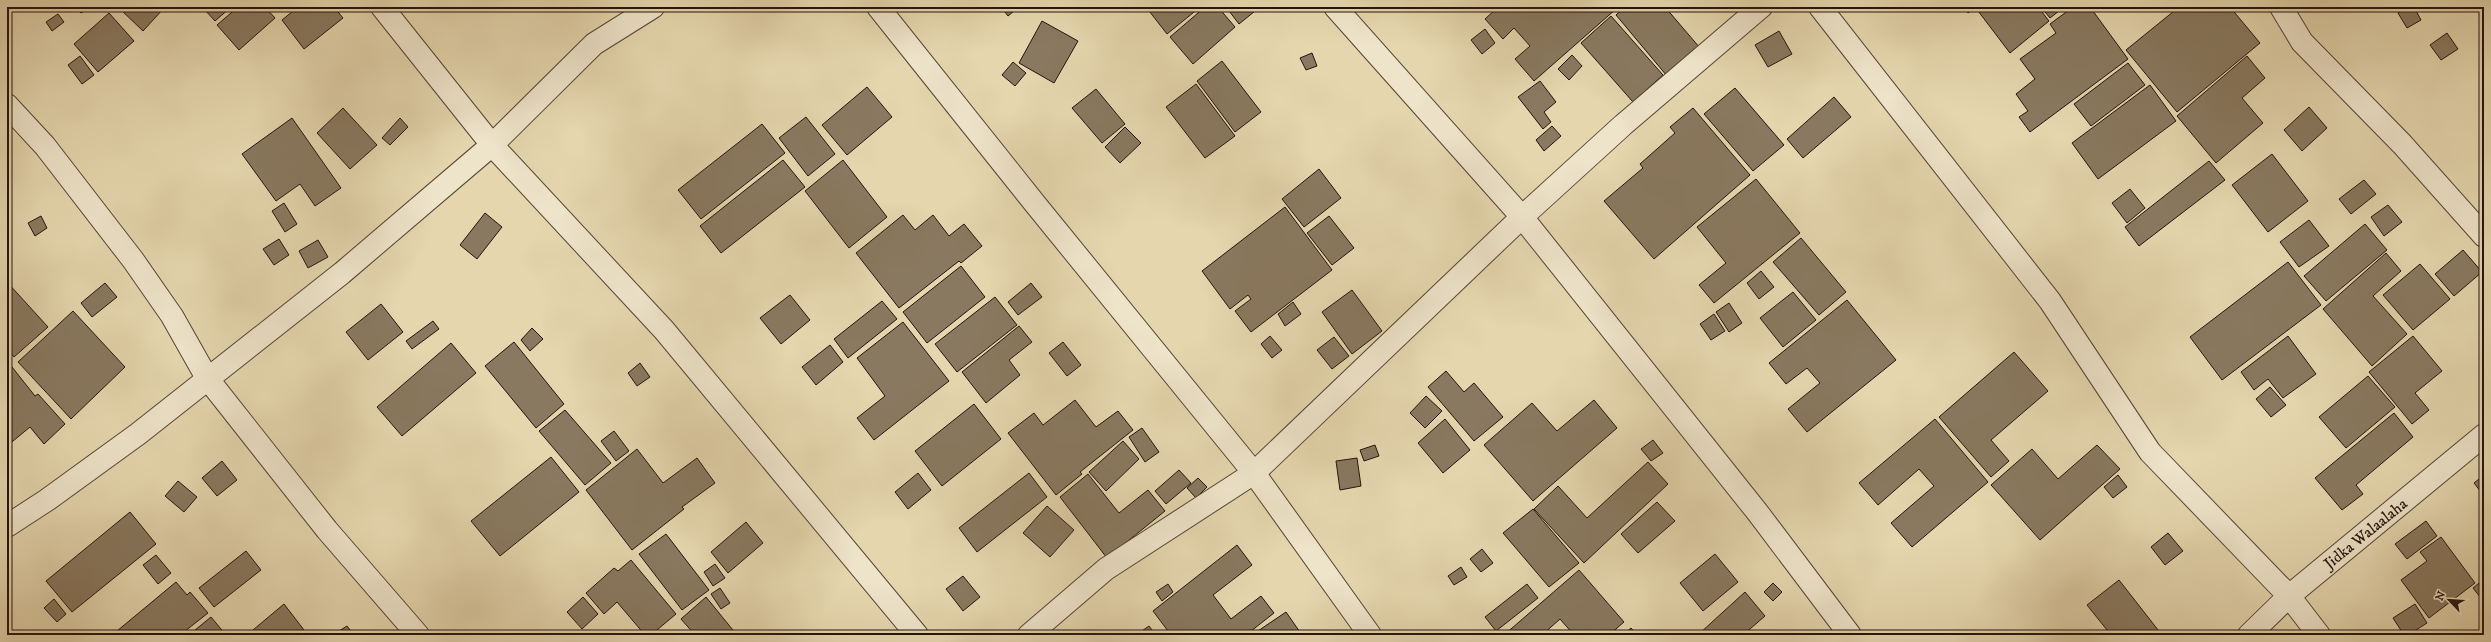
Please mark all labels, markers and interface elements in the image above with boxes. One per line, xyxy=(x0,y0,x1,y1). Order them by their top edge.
street label: Jidka Walaalaha xyxy=(2318,494,2412,575)
north arrow xyxy=(2429,580,2469,620)
text: N xyxy=(2433,589,2449,603)

